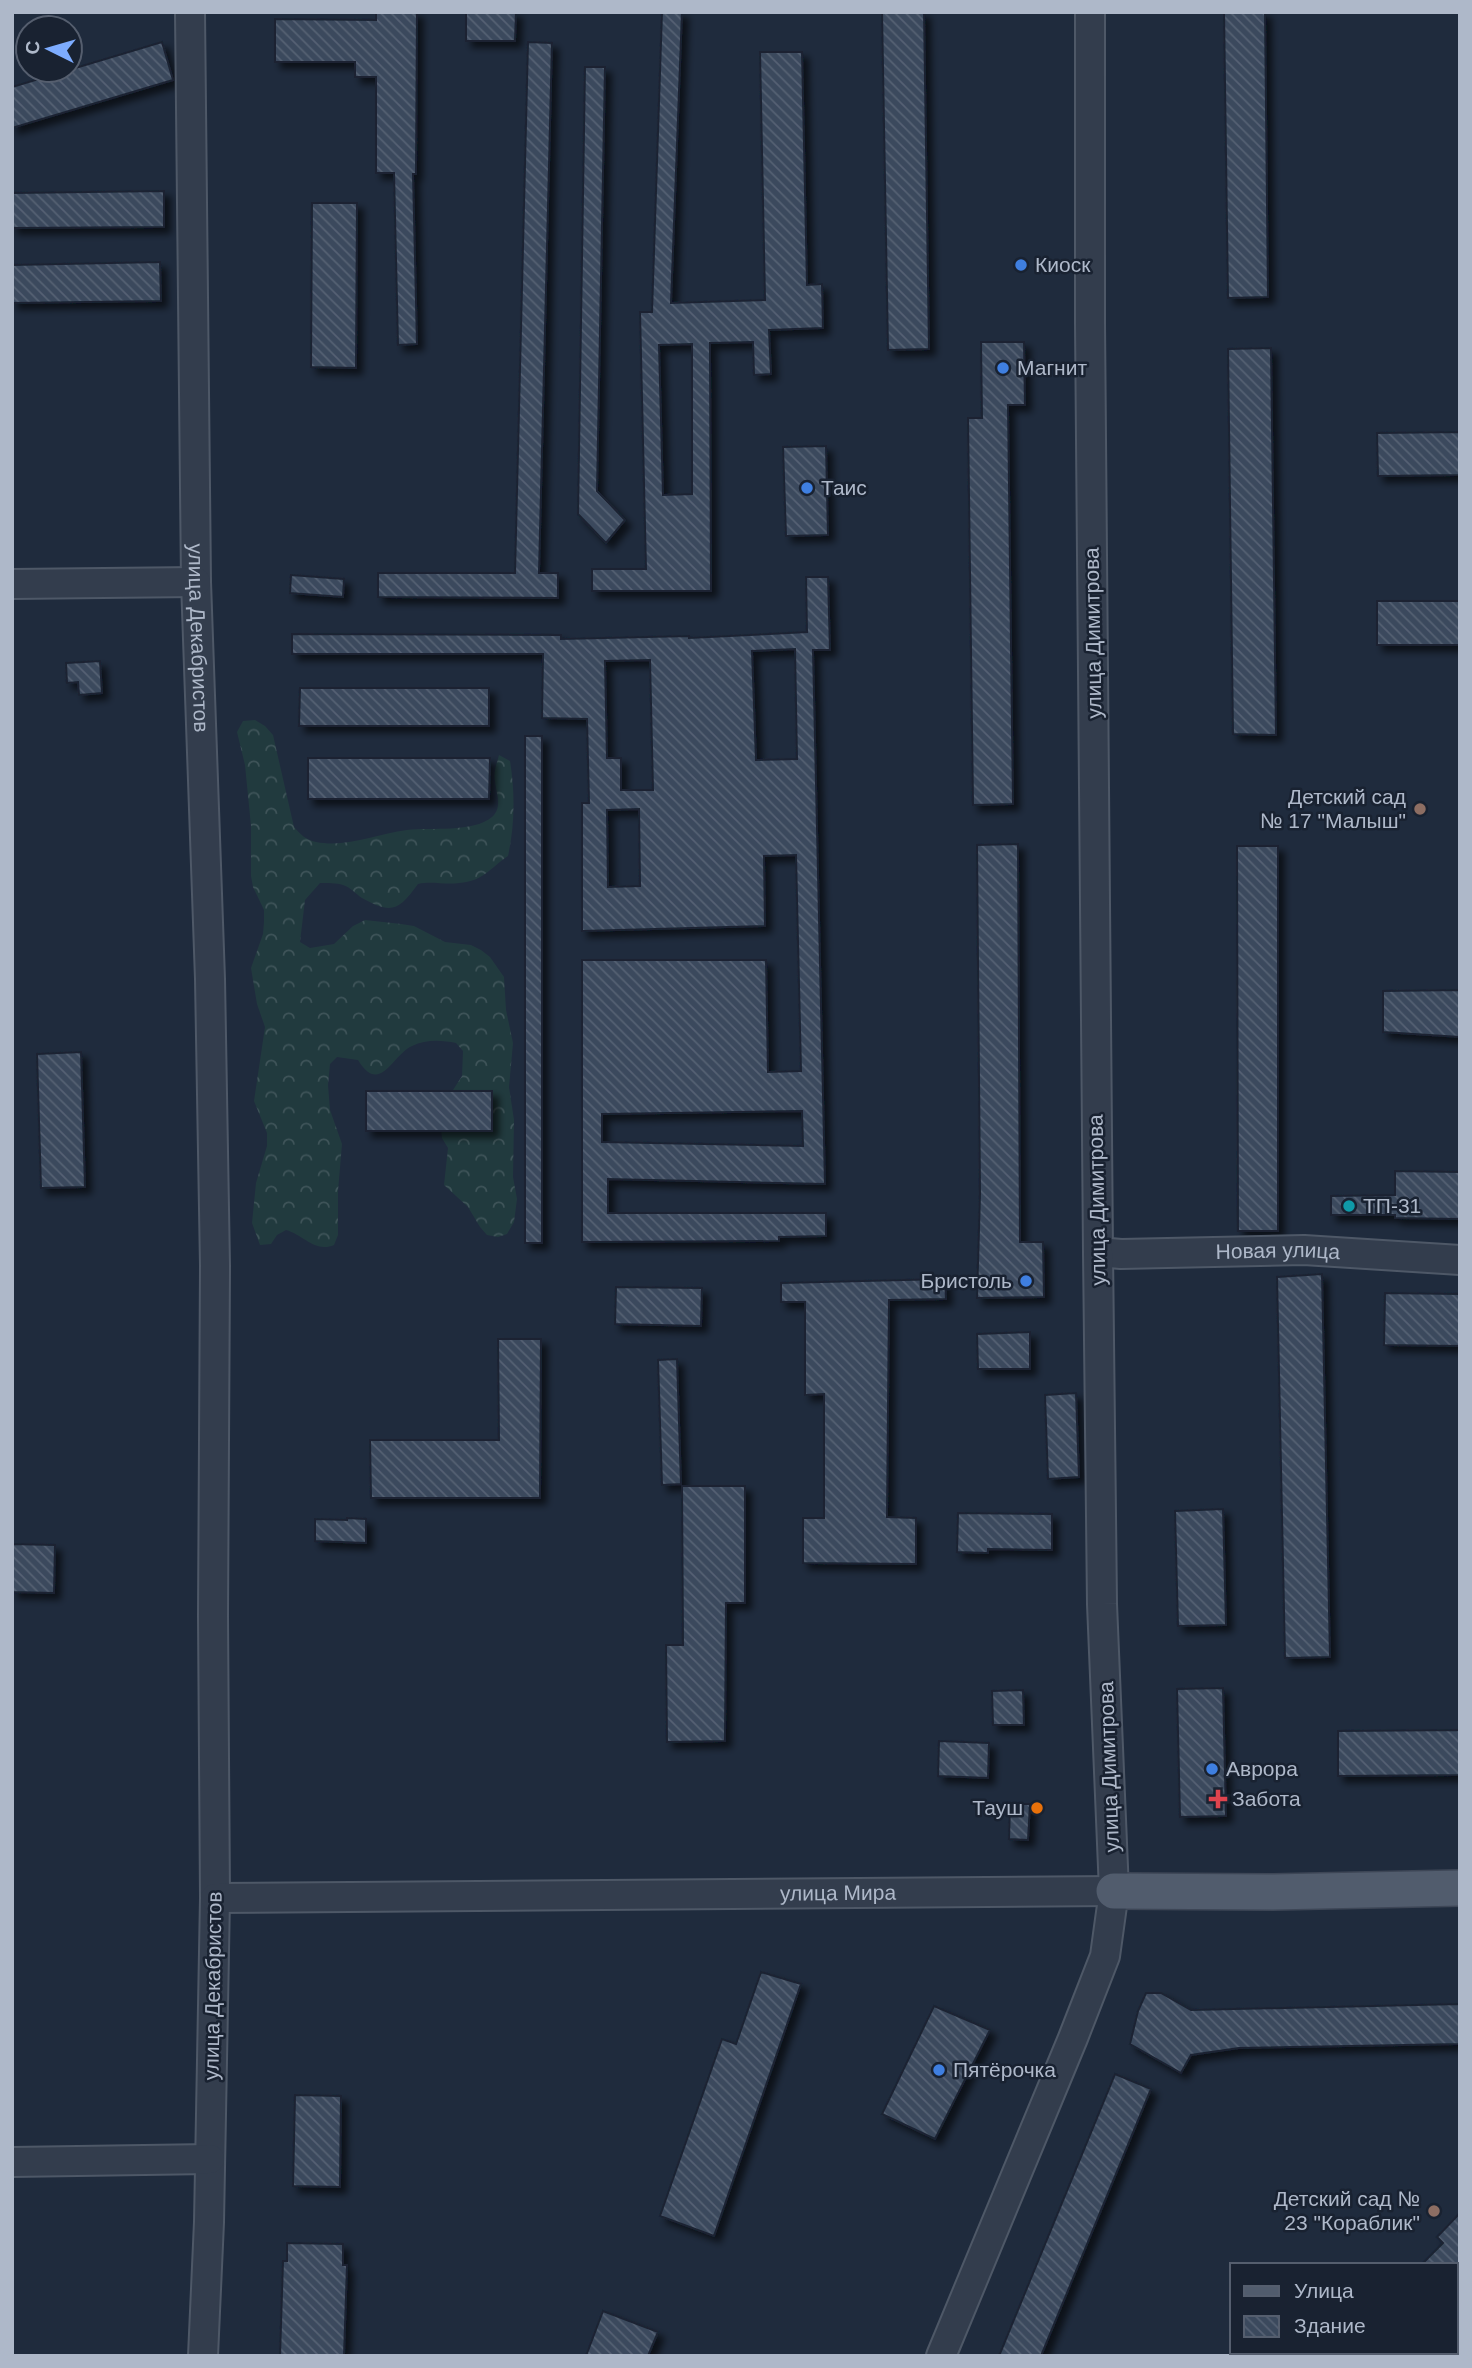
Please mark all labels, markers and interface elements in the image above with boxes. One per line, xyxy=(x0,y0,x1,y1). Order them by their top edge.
north arrow xyxy=(14,14,84,84)
text: С xyxy=(22,40,44,55)
place label: Киоск xyxy=(1035,253,1091,276)
marker: Киоск xyxy=(1013,257,1029,273)
place label: Магнит xyxy=(1017,356,1087,379)
marker: Магнит xyxy=(995,360,1011,376)
place label: Таис xyxy=(821,476,867,499)
marker: Таис xyxy=(799,480,815,496)
street label: улица Декабристов xyxy=(185,543,213,733)
street label: улица Димитрова xyxy=(1080,547,1105,719)
place label: Детский сад № 17 "Малыш" xyxy=(1260,785,1406,832)
marker: Детский сад № 17 "Малыш" xyxy=(1412,801,1428,817)
street label: улица Димитрова xyxy=(1084,1114,1109,1286)
place label: ТП-31 xyxy=(1363,1194,1421,1217)
marker: ТП-31 xyxy=(1341,1198,1357,1214)
street label: Новая улица xyxy=(1215,1238,1341,1263)
place label: Бристоль xyxy=(921,1269,1012,1292)
marker: Бристоль xyxy=(1018,1273,1034,1289)
street label: улица Димитрова xyxy=(1094,1681,1123,1853)
place label: Аврора xyxy=(1226,1757,1298,1780)
marker: Аврора xyxy=(1204,1761,1220,1777)
place label: Забота xyxy=(1232,1787,1301,1810)
marker: Забота xyxy=(1210,1791,1226,1807)
place label: Тауш xyxy=(972,1796,1023,1819)
marker: Тауш xyxy=(1029,1800,1045,1816)
street label: улица Мира xyxy=(780,1881,896,1905)
street label: улица Декабристов xyxy=(199,1891,226,2081)
place label: Пятёрочка xyxy=(953,2058,1056,2081)
marker: Пятёрочка xyxy=(931,2062,947,2078)
place label: Детский сад № 23 "Кораблик" xyxy=(1274,2187,1420,2234)
marker: Детский сад № 23 "Кораблик" xyxy=(1426,2203,1442,2219)
legend xyxy=(1230,2263,1458,2354)
text: Улица xyxy=(1294,2279,1354,2302)
text: Здание xyxy=(1294,2314,1366,2337)

